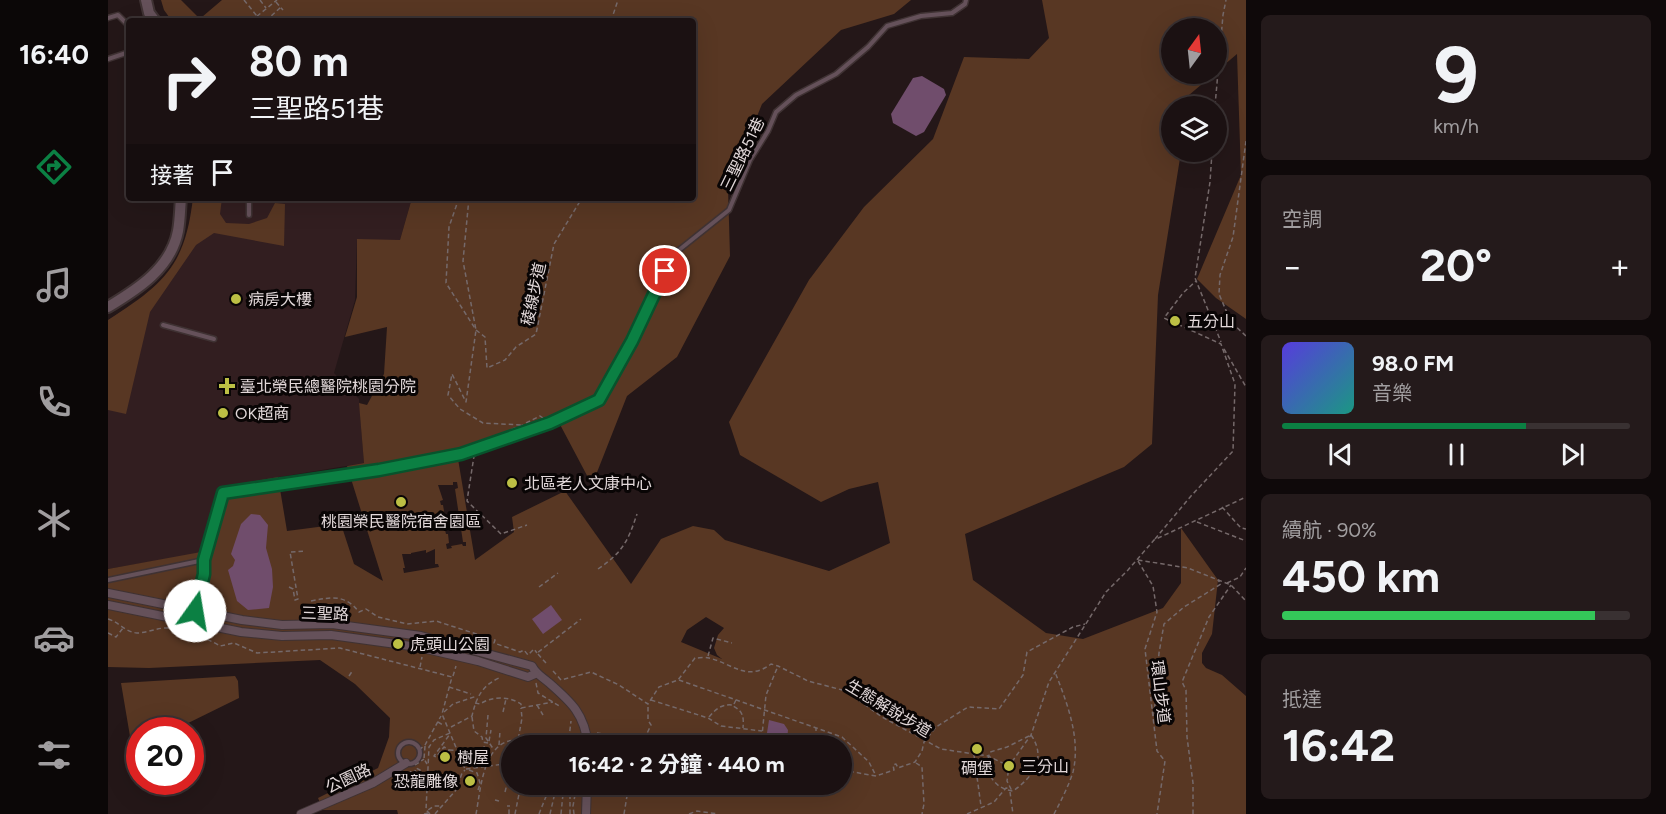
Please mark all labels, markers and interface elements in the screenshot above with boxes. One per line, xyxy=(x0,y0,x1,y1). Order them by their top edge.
north arrow xyxy=(1161,18,1227,84)
map controls xyxy=(1161,18,1227,162)
text: 9 xyxy=(1433,28,1479,122)
text: 80 m xyxy=(249,36,349,87)
text: 16:40 xyxy=(19,38,89,71)
icon: right xyxy=(150,42,228,120)
text: 三聖路51巷 xyxy=(249,92,384,125)
button: layers xyxy=(1161,96,1227,162)
street label: 三聖路51巷 xyxy=(716,114,768,194)
text: km/h xyxy=(1433,114,1479,138)
icon: directions xyxy=(33,146,75,188)
icon: arrive xyxy=(206,156,239,189)
text: 接著 xyxy=(150,162,194,189)
text: 空調 xyxy=(1282,207,1322,231)
text: 20° xyxy=(1420,238,1492,292)
pin xyxy=(639,245,690,296)
text: − xyxy=(1282,247,1303,286)
text: + xyxy=(1609,247,1630,286)
icon: arrive xyxy=(648,254,681,287)
street label: 稜線步道 xyxy=(518,261,549,327)
icon: music xyxy=(33,264,75,306)
place label: 病房大樓 xyxy=(248,290,312,309)
marker: 病房大樓 xyxy=(229,292,243,306)
place label: 五分山 xyxy=(1187,312,1235,331)
marker: 五分山 xyxy=(1168,314,1182,328)
text: 98.0 FM xyxy=(1372,350,1454,377)
marker: 臺北榮民總醫院桃園分院 xyxy=(218,377,236,395)
place label: 臺北榮民總醫院桃園分院 xyxy=(240,377,416,396)
icon: phone xyxy=(33,381,75,423)
text: 音樂 xyxy=(1372,381,1412,405)
place label: OK超商 xyxy=(235,404,289,423)
marker: OK超商 xyxy=(216,406,230,420)
icon: previous xyxy=(1324,438,1357,471)
icon: pause xyxy=(1440,438,1473,471)
icon: next xyxy=(1556,438,1589,471)
place label: 北區老人文康中心 xyxy=(524,474,652,493)
marker: 北區老人文康中心 xyxy=(505,476,519,490)
marker: 桃園榮民醫院宿舍園區 xyxy=(394,495,408,509)
icon: climate xyxy=(33,499,75,541)
place label: 桃園榮民醫院宿舍園區 xyxy=(321,512,481,531)
text: 續航 · 90% xyxy=(1282,518,1377,542)
text: 450 km xyxy=(1282,549,1440,603)
position arrow xyxy=(163,579,227,643)
street label: 三聖路 xyxy=(301,603,349,624)
icon: car xyxy=(33,617,75,659)
place label: 虎頭山公園 xyxy=(410,635,490,654)
marker: 虎頭山公園 xyxy=(391,637,405,651)
street label: 環山步道 xyxy=(1147,659,1174,725)
street label: 生態解說步道 xyxy=(843,676,935,741)
text: 抵達 xyxy=(1282,687,1322,711)
speed limit sign: 20 xyxy=(126,717,204,795)
text: 16:42 xyxy=(1282,718,1395,772)
icon: filters xyxy=(33,734,75,776)
marker: 碉堡 xyxy=(970,742,984,756)
place label: 樹屋 xyxy=(457,748,489,767)
marker: 樹屋 xyxy=(438,750,452,764)
text: 16:42 · 2 分鐘 · 440 m xyxy=(568,751,785,778)
place label: 三分山 xyxy=(1021,757,1069,776)
place label: 碉堡 xyxy=(961,759,993,778)
marker: 三分山 xyxy=(1002,759,1016,773)
street label: 公園路 xyxy=(322,760,374,797)
place label: 恐龍雕像 xyxy=(394,772,458,791)
marker: 恐龍雕像 xyxy=(463,774,477,788)

